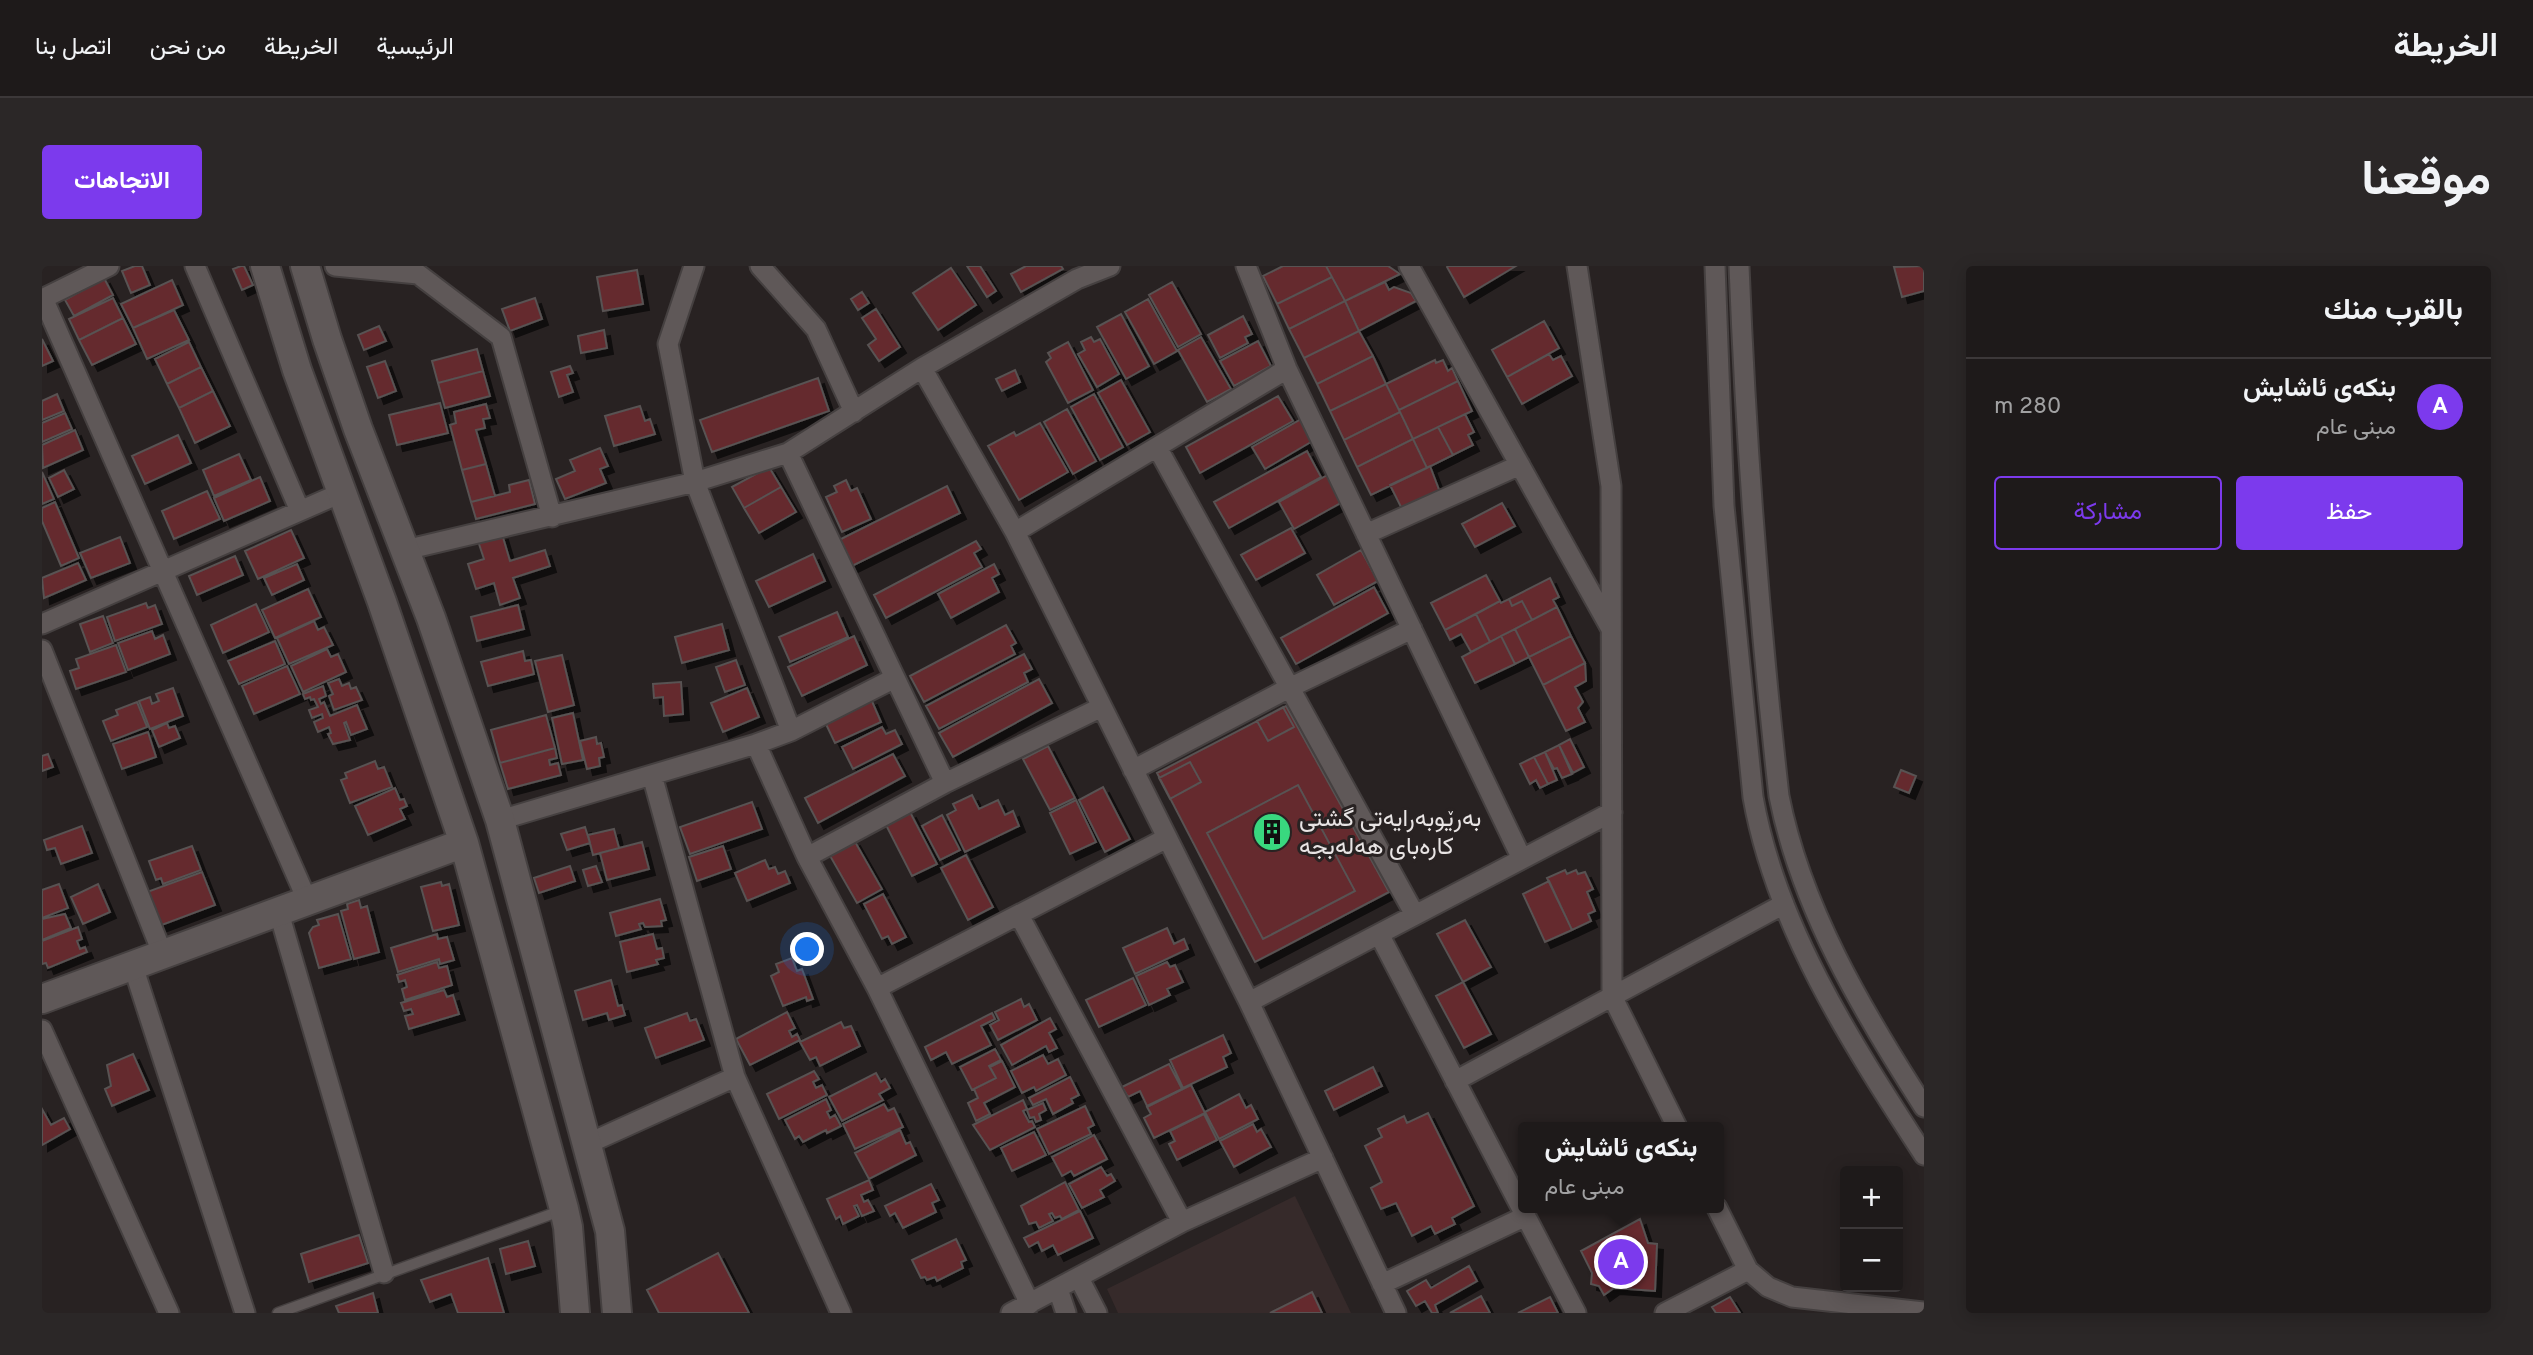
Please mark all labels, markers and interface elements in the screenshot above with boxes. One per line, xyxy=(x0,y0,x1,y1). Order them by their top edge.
text: الخريطة xyxy=(2394,27,2498,69)
text: اتصل بنا xyxy=(35,33,112,63)
text: من نحن xyxy=(150,33,226,63)
text: الخريطة xyxy=(264,33,338,63)
text: الرئيسية xyxy=(376,33,454,63)
button: الاتجاهات xyxy=(42,145,202,219)
text: موقعنا xyxy=(2361,151,2491,213)
text: بالقرب منك xyxy=(2324,293,2463,330)
text: بنکەی ئاشایش xyxy=(2243,373,2396,406)
text: 280 m xyxy=(1994,393,2062,422)
text: A xyxy=(2432,393,2448,422)
text: مبنى عام xyxy=(2316,414,2396,443)
button: مشاركة xyxy=(1994,476,2222,550)
button: حفظ xyxy=(2236,476,2463,550)
place label: بەرێوبەرایەتی گشتی کارەبای هەلەبجە xyxy=(1299,805,1481,863)
building icon: بەرێوبەرایەتی گشتی کارەبای هەلەبجە xyxy=(1251,811,1293,853)
your location xyxy=(790,932,824,966)
popup xyxy=(1518,1122,1724,1213)
text: بنکەی ئاشایش xyxy=(1544,1133,1698,1166)
map controls xyxy=(1840,1166,1903,1292)
button: + xyxy=(1840,1166,1903,1229)
text: مبنى عام xyxy=(1544,1174,1624,1203)
button: − xyxy=(1840,1229,1903,1292)
pin: A xyxy=(1598,1236,1644,1288)

